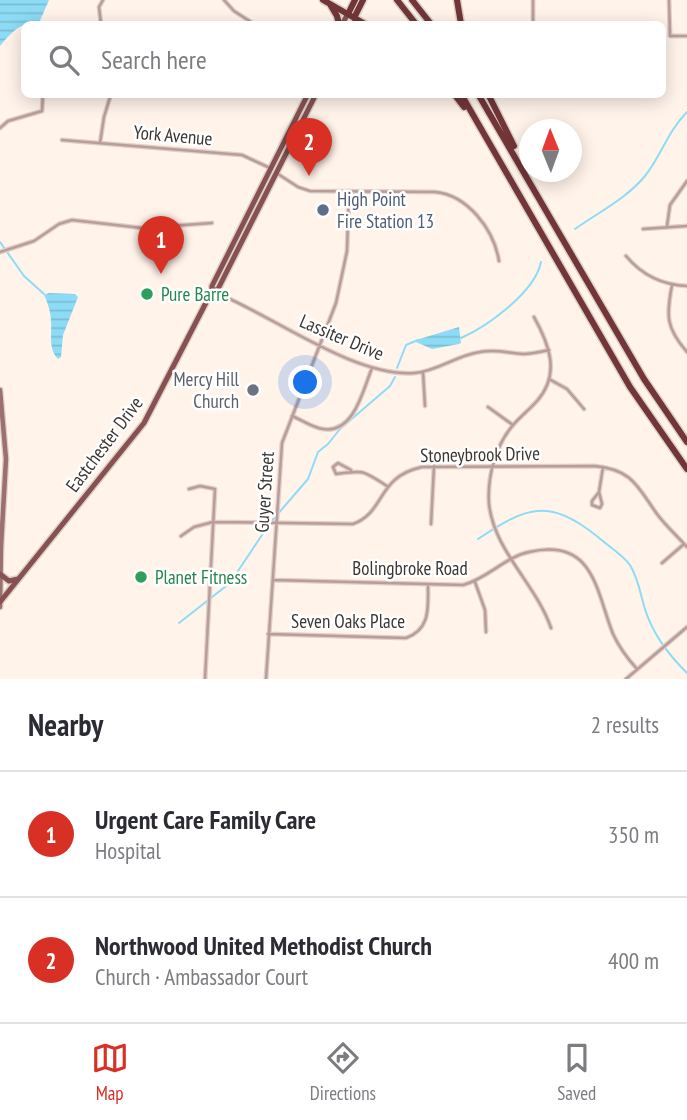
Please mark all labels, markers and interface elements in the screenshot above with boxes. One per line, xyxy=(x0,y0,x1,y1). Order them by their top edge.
search box xyxy=(21,21,666,98)
icon: search xyxy=(45,41,83,79)
text: Search here xyxy=(101,43,207,76)
pin: 2 xyxy=(286,118,332,176)
north arrow xyxy=(519,119,582,182)
street label: York Avenue xyxy=(133,120,214,150)
place label: High Point Fire Station 13 xyxy=(337,187,434,233)
marker: High Point Fire Station 13 xyxy=(315,202,331,218)
pin: 1 xyxy=(138,216,184,274)
place label: Pure Barre xyxy=(161,282,229,306)
marker: Pure Barre xyxy=(139,286,155,302)
street label: Lassiter Drive xyxy=(296,309,388,365)
your location xyxy=(288,365,322,399)
place label: Mercy Hill Church xyxy=(173,367,240,413)
marker: Mercy Hill Church xyxy=(245,382,261,398)
street label: Eastchester Drive xyxy=(60,391,148,496)
street label: Stoneybrook Drive xyxy=(420,441,540,467)
street label: Guyer Street xyxy=(249,450,279,533)
street label: Bolingbroke Road xyxy=(352,556,468,580)
place label: Planet Fitness xyxy=(155,565,247,589)
marker: Planet Fitness xyxy=(133,569,149,585)
street label: Seven Oaks Place xyxy=(291,609,405,633)
text: Nearby xyxy=(28,705,103,744)
text: 2 results xyxy=(591,710,659,739)
text: Urgent Care Family Care xyxy=(95,803,316,836)
text: 1 xyxy=(46,820,57,849)
text: 350 m xyxy=(608,820,659,849)
text: Hospital xyxy=(95,836,161,865)
text: Northwood United Methodist Church xyxy=(95,929,432,962)
text: 2 xyxy=(46,946,57,975)
text: 400 m xyxy=(608,946,659,975)
text: Church · Ambassador Court xyxy=(95,962,308,991)
tab: Map xyxy=(91,1039,129,1105)
tab: Directions xyxy=(310,1039,376,1105)
tab: Saved xyxy=(557,1039,596,1105)

